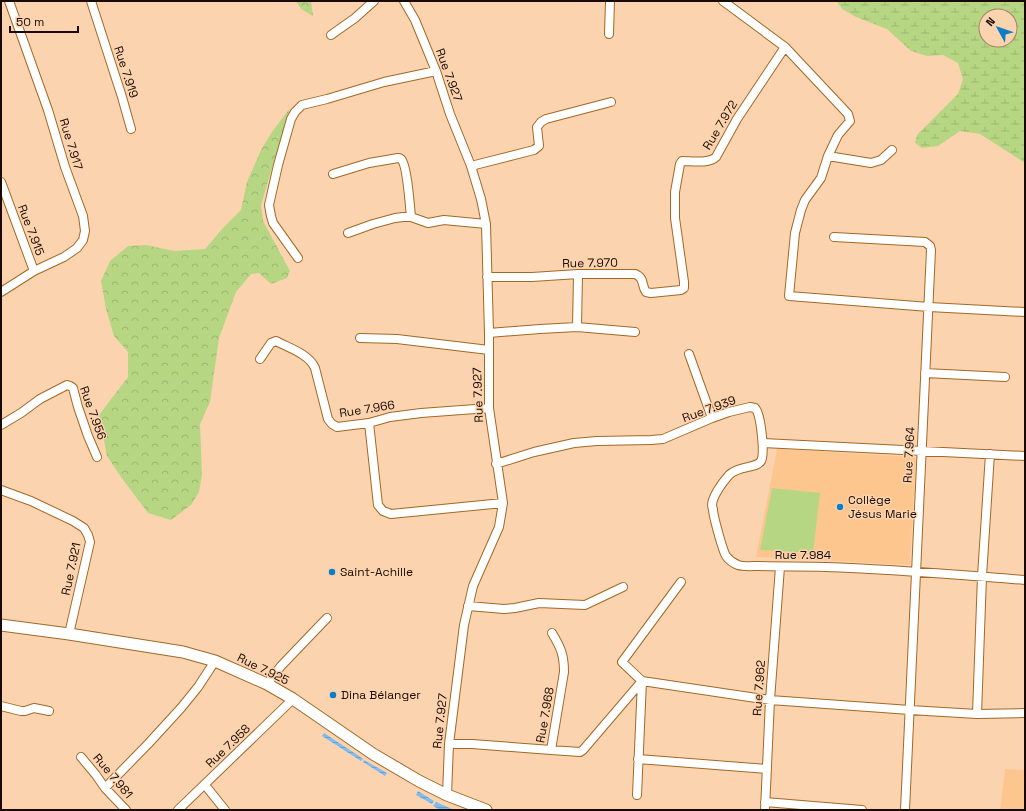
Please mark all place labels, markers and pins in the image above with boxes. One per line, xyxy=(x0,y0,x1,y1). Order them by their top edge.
place label: Collège Jésus Marie xyxy=(848,492,917,522)
marker: Collège Jésus Marie xyxy=(835,502,845,512)
place label: Saint-Achille xyxy=(340,564,413,580)
marker: Saint-Achille xyxy=(327,567,337,577)
place label: Dina Bélanger xyxy=(341,687,421,703)
marker: Dina Bélanger xyxy=(328,690,338,700)

